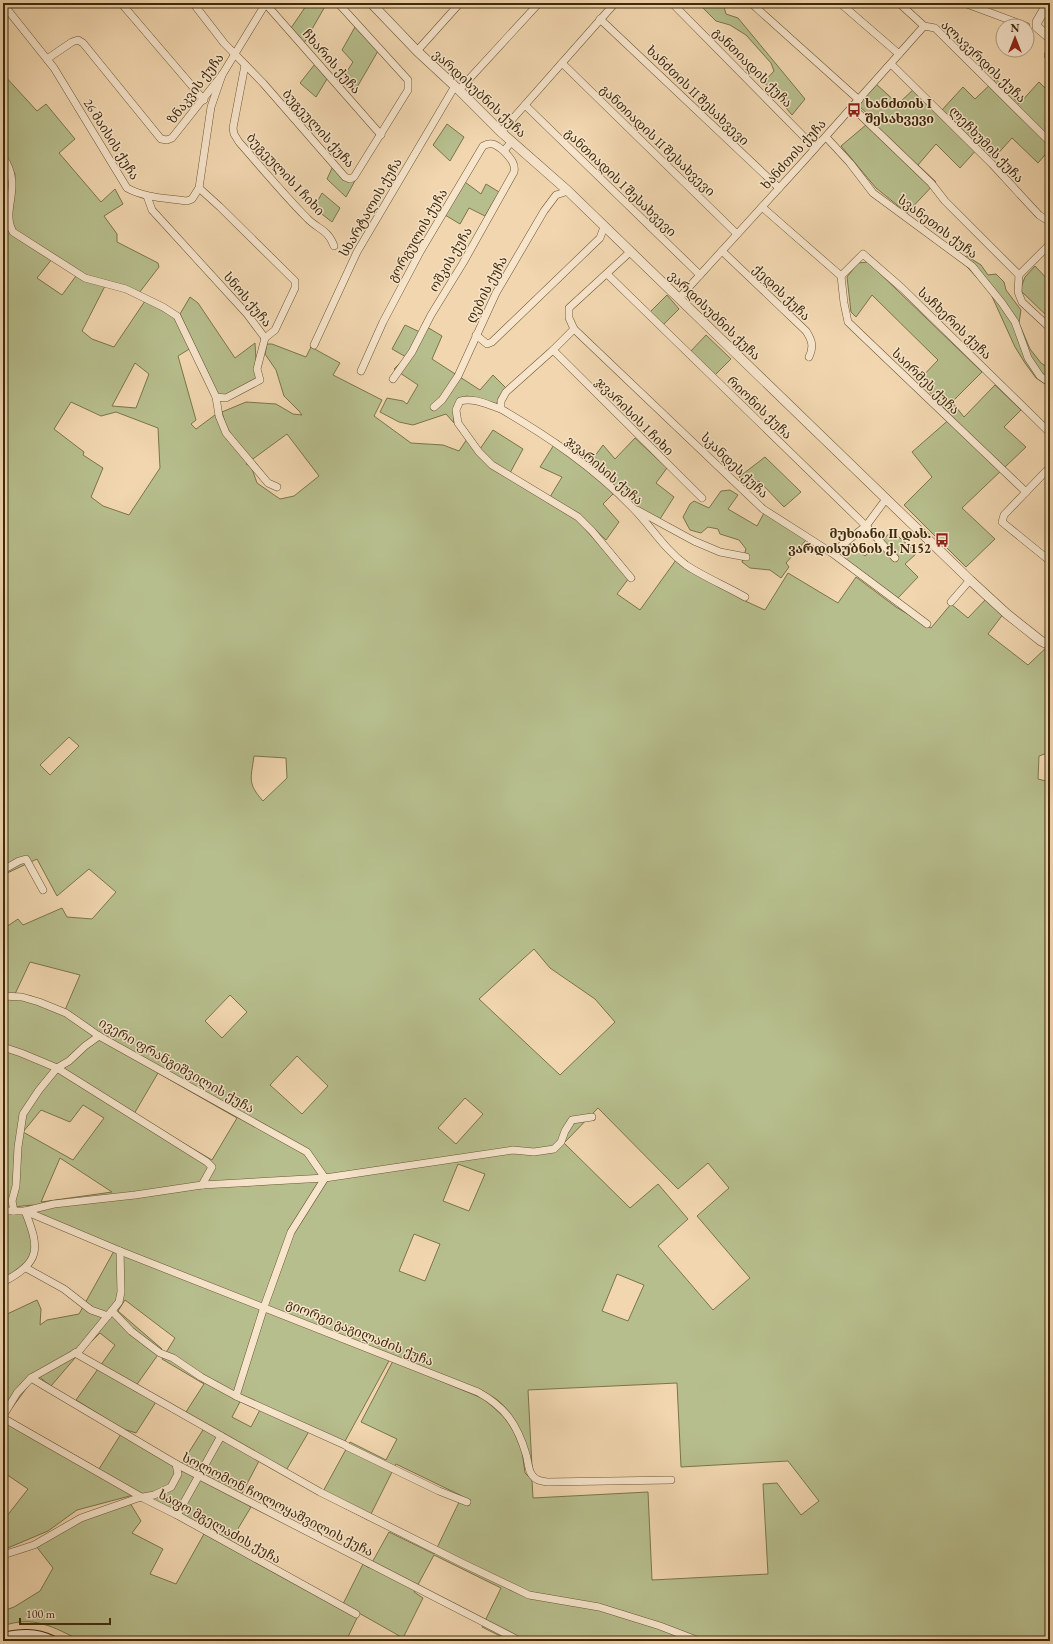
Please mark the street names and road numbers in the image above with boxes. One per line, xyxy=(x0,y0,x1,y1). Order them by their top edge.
street label: ალავერდის ქუჩა xyxy=(938,16,1030,106)
street label: განთიადის ქუჩა xyxy=(709,24,796,111)
street label: ჩხარის ქუჩა xyxy=(299,25,365,98)
street label: ხანძთის II შესახვევი xyxy=(643,42,753,149)
street label: ვარდისუბნის ქუჩა xyxy=(429,46,530,141)
street label: ზნაკვის ქუჩა xyxy=(163,50,227,127)
street label: განთიადის II შესახვევი xyxy=(597,81,719,200)
street label: ბუგეულის ქუჩა xyxy=(279,85,358,171)
street label: 26 მაისის ქუჩა xyxy=(80,96,143,183)
street label: ლეჩხუმის ქუჩა xyxy=(946,102,1028,186)
street label: ხანძთის ქუჩა xyxy=(757,115,830,193)
street label: განთიადის I შესახვევი xyxy=(561,124,680,240)
street label: ბუგეულის I ჩიხი xyxy=(243,129,328,219)
street label: სხარტალის ქუჩა xyxy=(335,155,406,260)
street label: გორგულის ქუჩა xyxy=(384,185,451,285)
street label: სვანეთის ქუჩა xyxy=(894,191,981,262)
street label: ოშკის ქუჩა xyxy=(425,224,476,295)
street label: ღების ქუჩა xyxy=(462,253,511,326)
street label: ქედის ქუჩა xyxy=(749,261,814,324)
street label: ვარდისუბნის ქუჩა xyxy=(665,267,764,364)
street label: სნოს ქუჩა xyxy=(220,268,276,330)
street label: საჩხერის ქუჩა xyxy=(914,284,995,363)
street label: საირმეს ქუჩა xyxy=(888,345,963,418)
street label: რიონის ქუჩა xyxy=(723,372,796,443)
street label: ჯვარისის I ჩიხი xyxy=(592,374,677,459)
street label: სკანდეს ქუჩა xyxy=(697,429,772,502)
street label: ჯვარისის ქუჩა xyxy=(562,432,647,509)
street label: ივერი ფრანგიშვილის ქუჩა xyxy=(96,1014,258,1117)
street label: გიორგი გაგილაძის ქუჩა xyxy=(284,1295,436,1370)
street label: სოლომონ ჩოლოყაშვილის ქუჩა xyxy=(179,1449,376,1560)
street label: საფო მგელაძის ქუჩა xyxy=(155,1486,284,1567)

